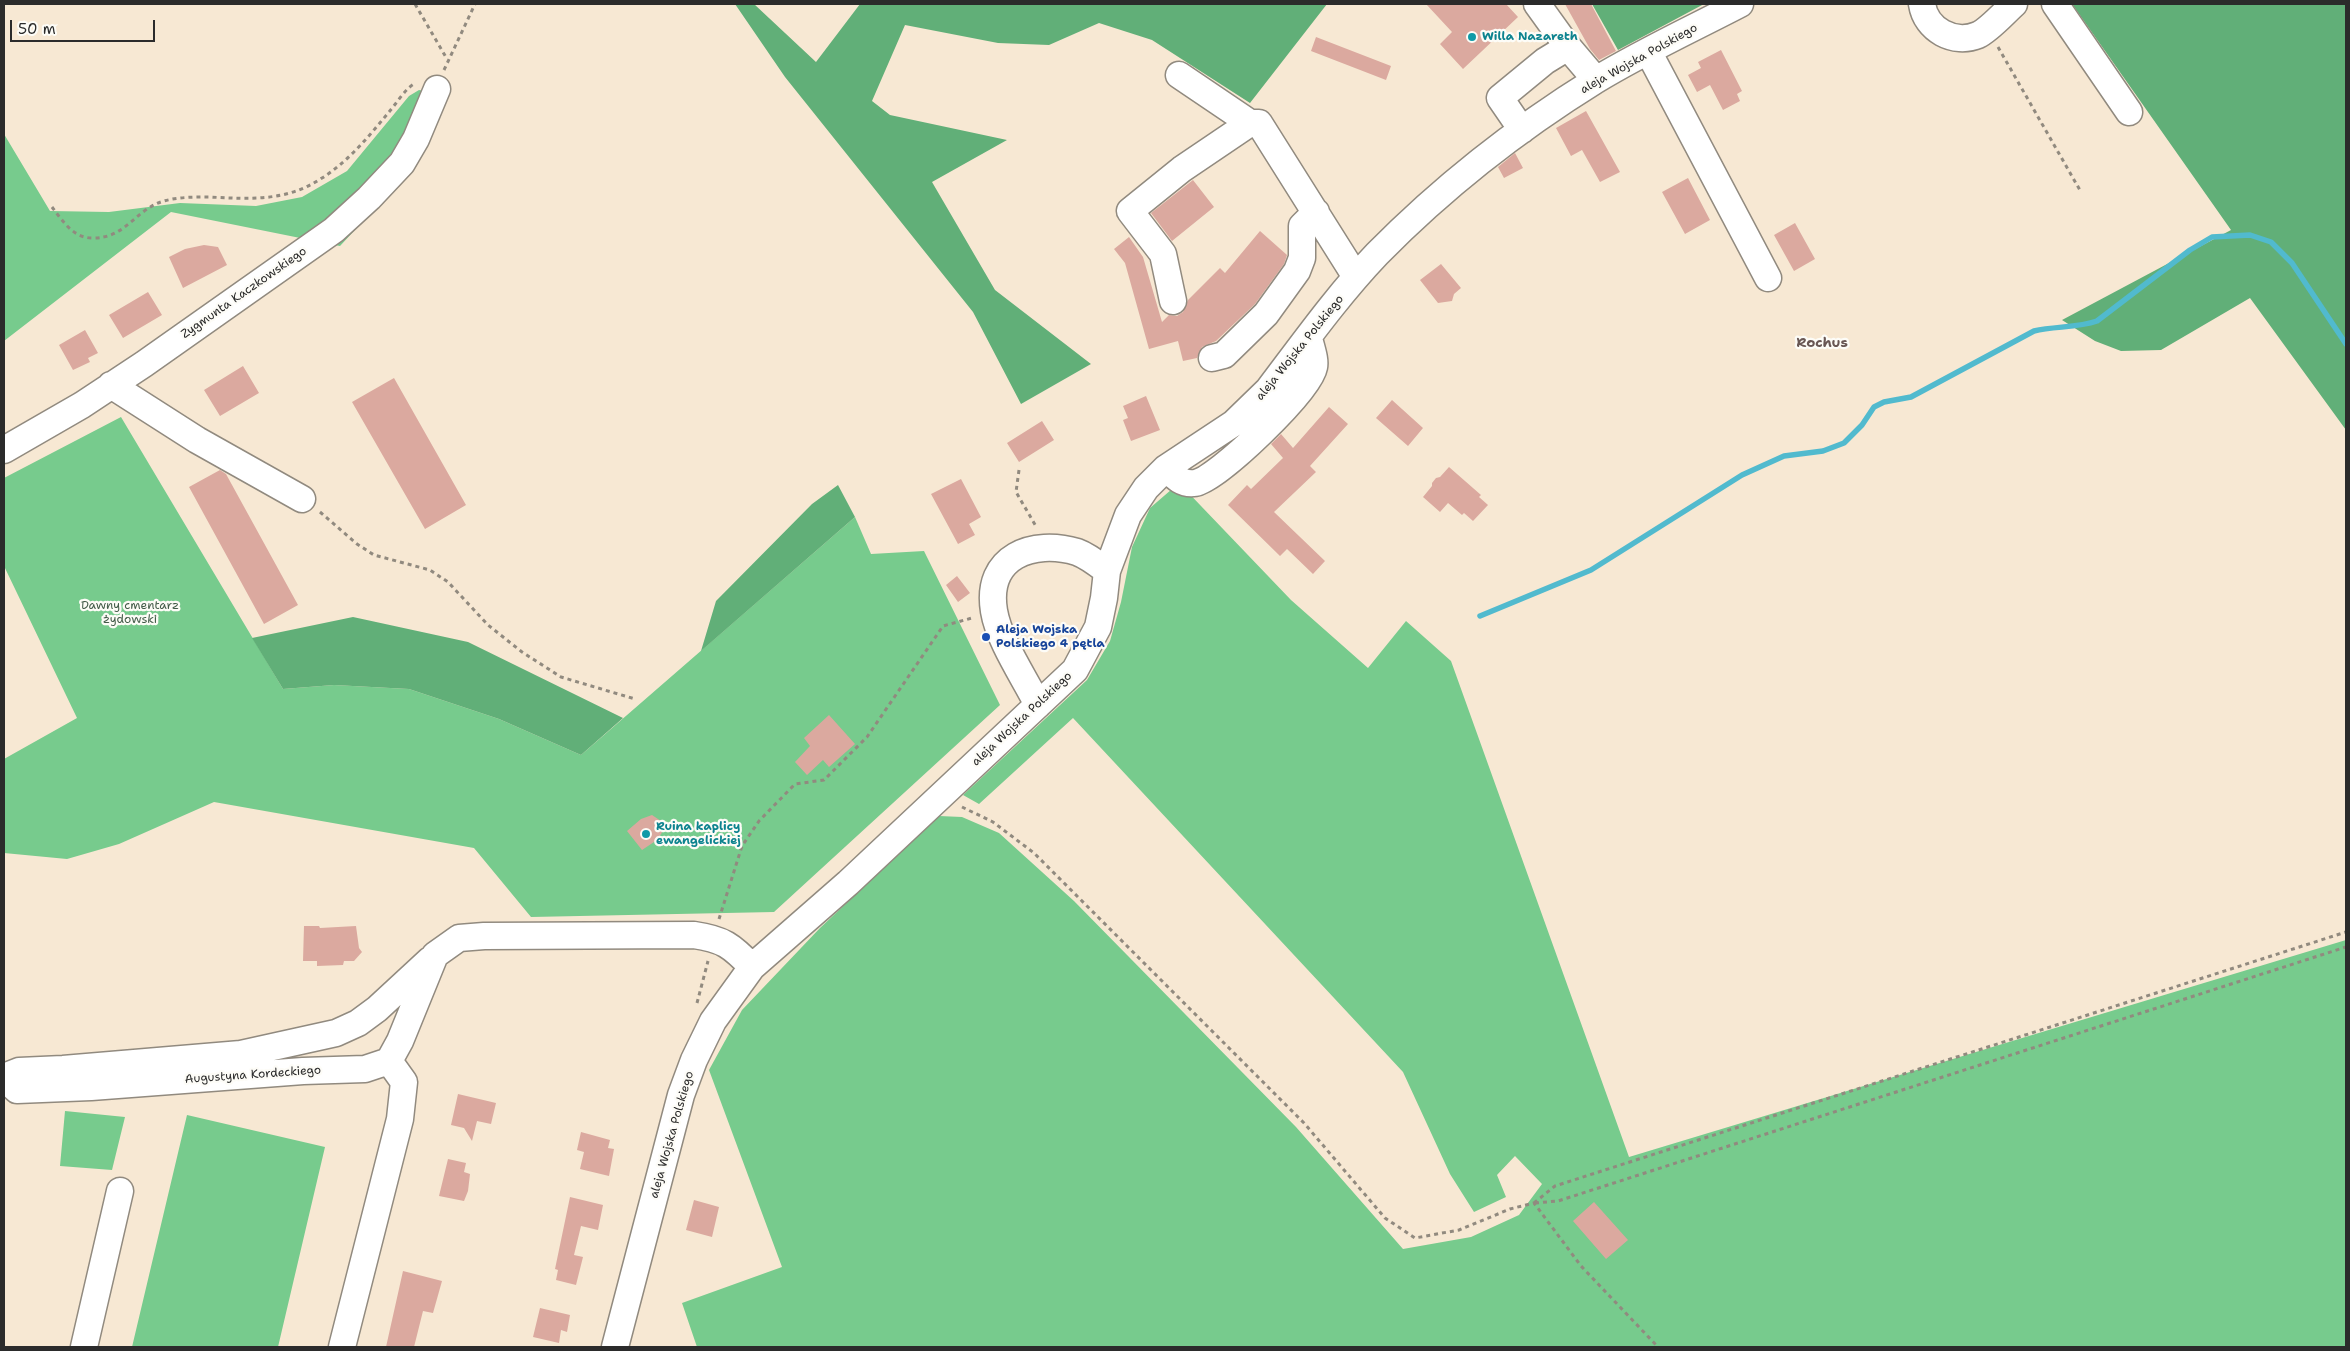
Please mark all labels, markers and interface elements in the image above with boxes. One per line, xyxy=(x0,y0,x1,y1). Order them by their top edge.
scale bar xyxy=(12,10,158,42)
text: 50 m xyxy=(18,19,56,39)
street label: aleja Wojska Polskiego xyxy=(1578,21,1700,97)
place label: Willa Nazareth xyxy=(1482,30,1578,44)
marker: Willa Nazareth xyxy=(1466,31,1478,43)
street label: Zygmunta Kaczkowskiego xyxy=(178,244,310,342)
street label: aleja Wojska Polskiego xyxy=(1253,292,1347,404)
district label: Rochus xyxy=(1796,335,1848,351)
park label: Dawny cmentarz żydowski xyxy=(81,599,179,627)
place label: Aleja Wojska Polskiego 4 pętla xyxy=(996,623,1105,651)
marker: Aleja Wojska Polskiego 4 pętla xyxy=(980,631,992,643)
street label: aleja Wojska Polskiego xyxy=(969,669,1075,769)
place label: Ruina kaplicy ewangelickiej xyxy=(656,820,741,848)
marker: Ruina kaplicy ewangelickiej xyxy=(640,828,652,840)
street label: Augustyna Kordeckiego xyxy=(184,1063,322,1087)
street label: aleja Wojska Polskiego xyxy=(647,1070,697,1200)

